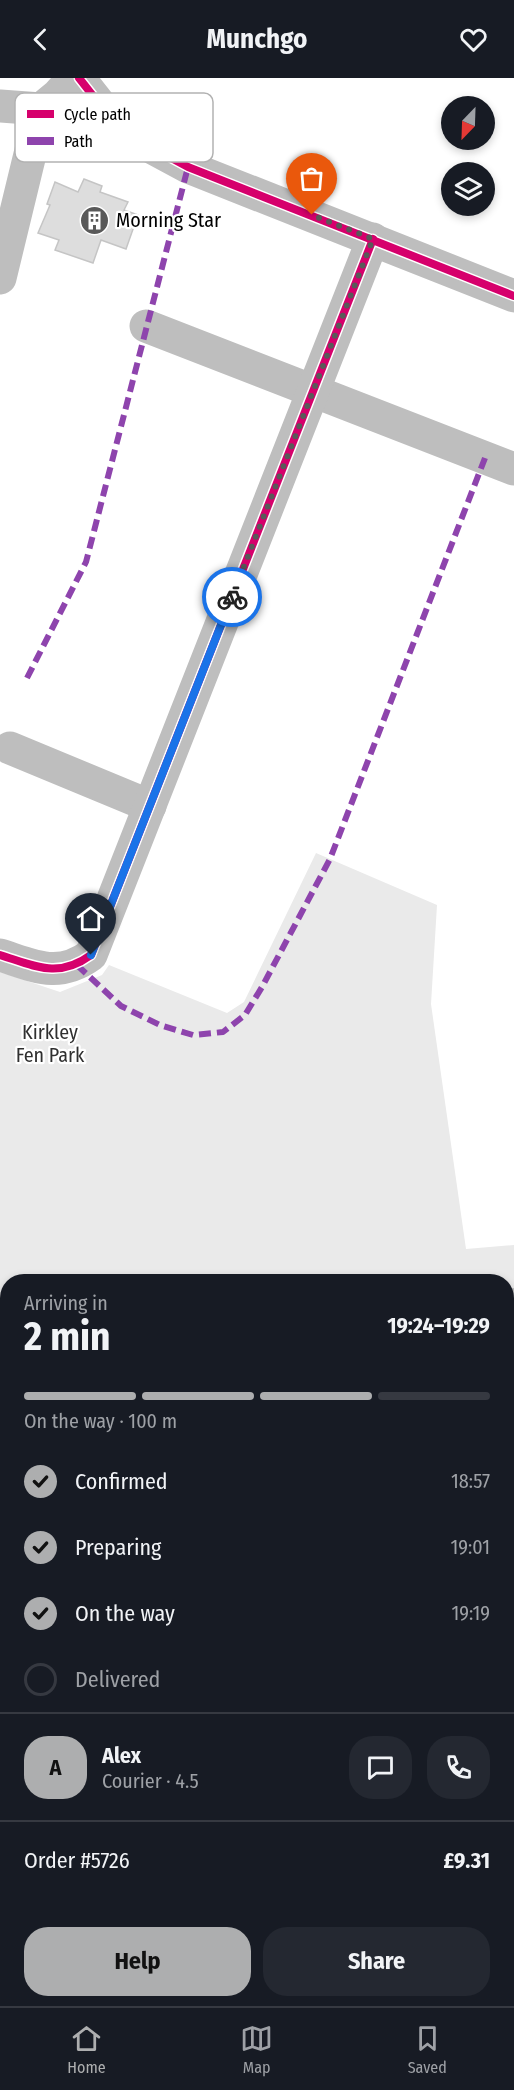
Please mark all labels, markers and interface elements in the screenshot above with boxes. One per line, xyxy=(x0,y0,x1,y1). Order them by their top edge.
icon: back xyxy=(24,23,57,56)
text: Munchgo xyxy=(207,23,307,55)
icon: heart xyxy=(457,23,490,56)
legend xyxy=(15,93,213,162)
north arrow xyxy=(441,96,495,150)
map controls xyxy=(441,96,495,216)
text: Cycle path xyxy=(64,105,131,124)
text: Path xyxy=(64,132,93,151)
pin xyxy=(286,153,337,215)
icon: bag xyxy=(295,162,328,195)
button: layers xyxy=(441,162,495,216)
building icon: Morning Star xyxy=(79,204,111,236)
place label: Morning Star xyxy=(116,208,221,232)
courier xyxy=(202,567,262,627)
icon: bike xyxy=(216,581,249,614)
pin xyxy=(65,893,116,955)
icon: home xyxy=(74,902,107,935)
park label: Kirkley Fen Park xyxy=(16,1020,85,1067)
text: Arriving in xyxy=(24,1291,108,1315)
text: 19:24–19:29 xyxy=(387,1312,490,1339)
text: 2 min xyxy=(24,1314,110,1360)
text: On the way · 100 m xyxy=(24,1409,177,1433)
icon: check xyxy=(24,1465,57,1498)
text: Confirmed xyxy=(75,1468,168,1495)
text: 18:57 xyxy=(451,1469,490,1493)
icon: check xyxy=(24,1531,57,1564)
text: Preparing xyxy=(75,1534,161,1561)
text: 19:01 xyxy=(451,1535,490,1559)
icon: check xyxy=(24,1597,57,1630)
text: On the way xyxy=(75,1600,175,1627)
text: 19:19 xyxy=(452,1601,490,1625)
text: Delivered xyxy=(75,1666,160,1693)
button: chat xyxy=(349,1736,412,1799)
button: phone xyxy=(427,1736,490,1799)
text: Alex xyxy=(102,1742,141,1769)
text: A xyxy=(50,1754,61,1781)
text: Courier · 4.5 xyxy=(102,1769,199,1793)
text: Order #5726 xyxy=(24,1847,130,1874)
text: £9.31 xyxy=(444,1847,490,1874)
button: Help xyxy=(24,1927,251,1996)
button: Share xyxy=(263,1927,490,1996)
tab: Home xyxy=(67,2022,106,2077)
tab: Map xyxy=(240,2022,273,2077)
tab: Saved xyxy=(408,2022,447,2077)

